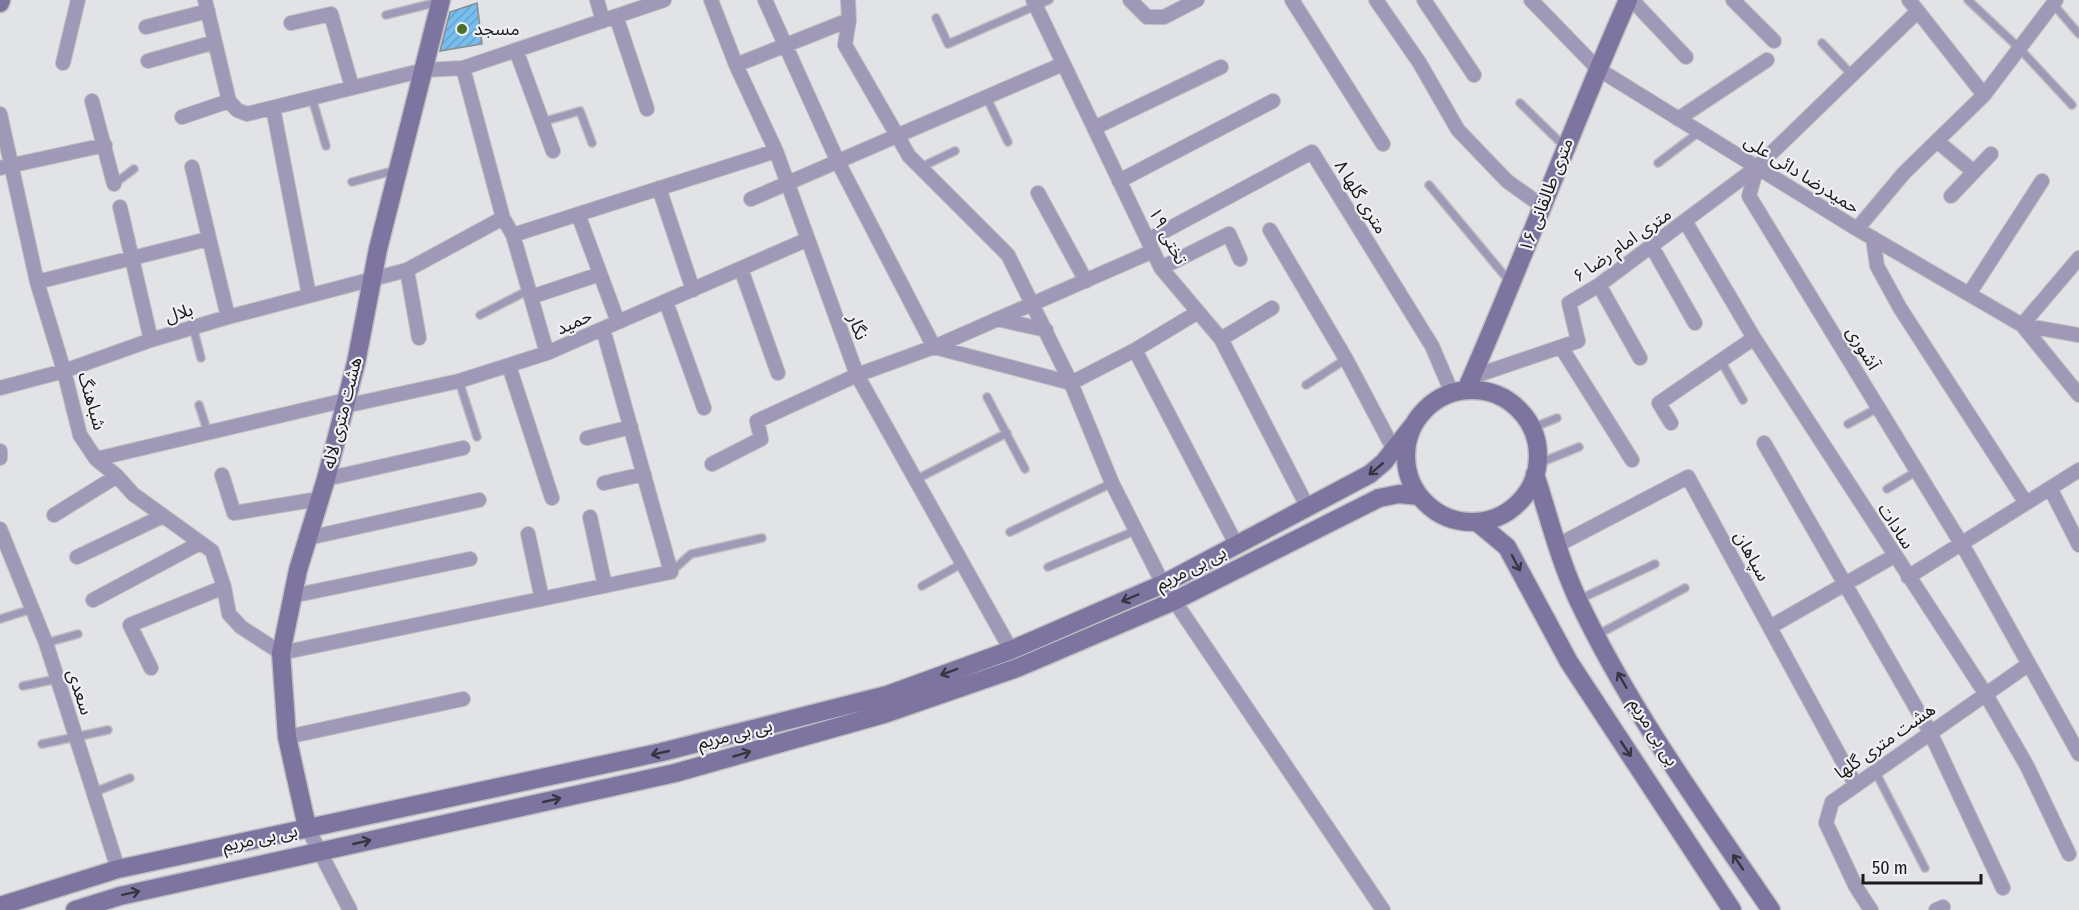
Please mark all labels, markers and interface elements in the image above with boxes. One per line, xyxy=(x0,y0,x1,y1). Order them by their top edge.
place label: مسجد xyxy=(474,18,520,40)
marker: مسجد xyxy=(455,22,469,36)
street label: حمیدرضا دائی علی xyxy=(1740,130,1864,218)
street label: ۱۶ متری طالقانی xyxy=(1514,135,1578,255)
street label: ۸ متری گلها xyxy=(1330,156,1392,238)
street label: ۶ متری امام رضا xyxy=(1568,203,1677,290)
street label: تختی ۱۹ xyxy=(1144,204,1192,268)
street label: بلال xyxy=(162,298,196,328)
street label: حمید xyxy=(552,304,596,340)
street label: نگار xyxy=(843,310,873,343)
street label: آشوری xyxy=(1841,322,1885,374)
street label: هشت متری لاله xyxy=(317,355,367,471)
street label: شباهنگ xyxy=(73,369,111,433)
one-way arrow xyxy=(1368,462,1384,475)
street label: سادات xyxy=(1873,499,1919,553)
street label: سپاهان xyxy=(1729,527,1775,585)
street label: بی بی مریم xyxy=(1152,541,1231,597)
one-way arrow xyxy=(1511,554,1522,572)
one-way arrow xyxy=(1121,593,1139,605)
street label: سعدی xyxy=(62,666,98,718)
one-way arrow xyxy=(940,668,959,679)
one-way arrow xyxy=(1616,672,1628,689)
street label: بی بی مریم xyxy=(1623,694,1684,771)
street label: هشت متری گلها xyxy=(1830,698,1940,784)
street label: بی بی مریم xyxy=(695,714,775,756)
one-way arrow xyxy=(1620,741,1632,757)
one-way arrow xyxy=(651,747,670,759)
one-way arrow xyxy=(732,748,751,759)
one-way arrow xyxy=(542,794,562,805)
street label: بی بی مریم xyxy=(220,819,300,859)
one-way arrow xyxy=(352,836,371,847)
scale bar xyxy=(1863,847,1982,885)
one-way arrow xyxy=(1732,854,1744,870)
text: 50 m xyxy=(1872,857,1908,879)
one-way arrow xyxy=(120,887,140,898)

